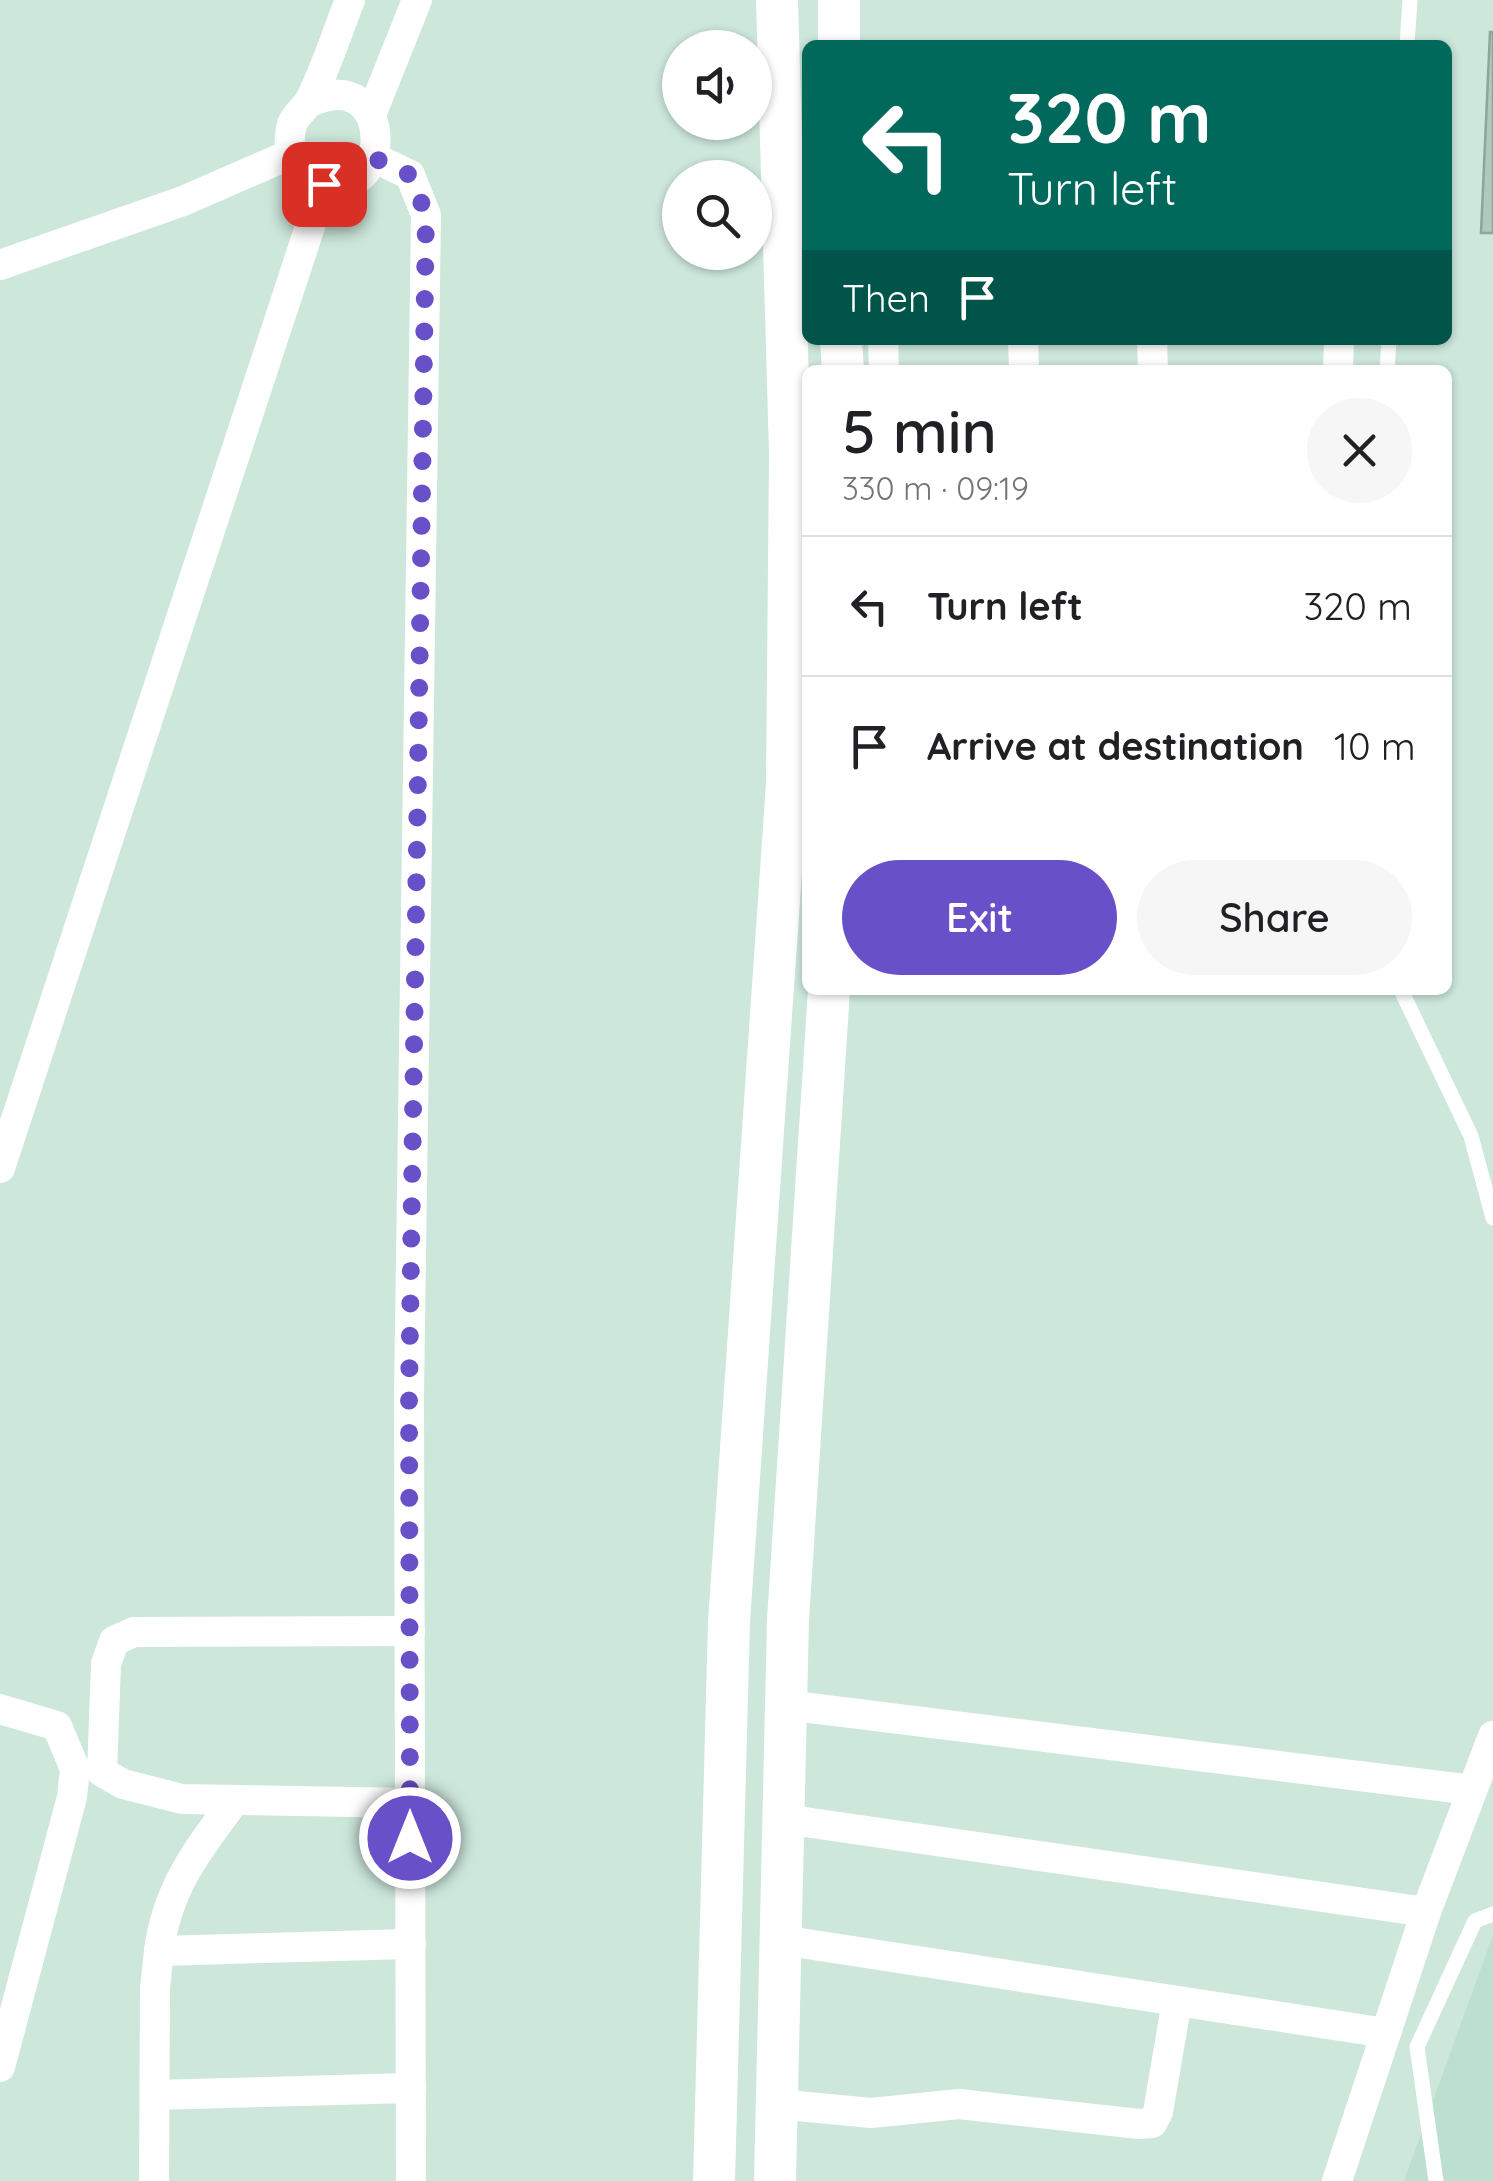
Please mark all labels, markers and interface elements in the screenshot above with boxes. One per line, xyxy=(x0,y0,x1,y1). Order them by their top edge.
map controls xyxy=(662,30,772,270)
button: sound xyxy=(662,30,772,140)
text: 320 m xyxy=(1007,73,1212,161)
icon: left xyxy=(842,80,972,210)
pin xyxy=(282,142,367,227)
icon: arrive xyxy=(297,157,352,212)
button: search xyxy=(662,160,772,270)
text: Turn left xyxy=(1007,160,1177,216)
icon: arrive xyxy=(950,270,1005,325)
text: Then xyxy=(842,274,930,322)
text: 5 min xyxy=(842,393,997,468)
button: close xyxy=(1307,398,1412,503)
text: 330 m · 09:19 xyxy=(842,468,1029,508)
icon: left xyxy=(842,579,897,634)
text: Turn left xyxy=(927,582,1083,630)
text: 320 m xyxy=(1303,582,1412,630)
icon: arrive xyxy=(842,719,897,774)
text: Arrive at destination xyxy=(927,722,1304,770)
text: 10 m xyxy=(1334,722,1416,770)
button: Exit xyxy=(842,860,1117,975)
button: Share xyxy=(1137,860,1412,975)
position arrow xyxy=(358,1786,462,1890)

